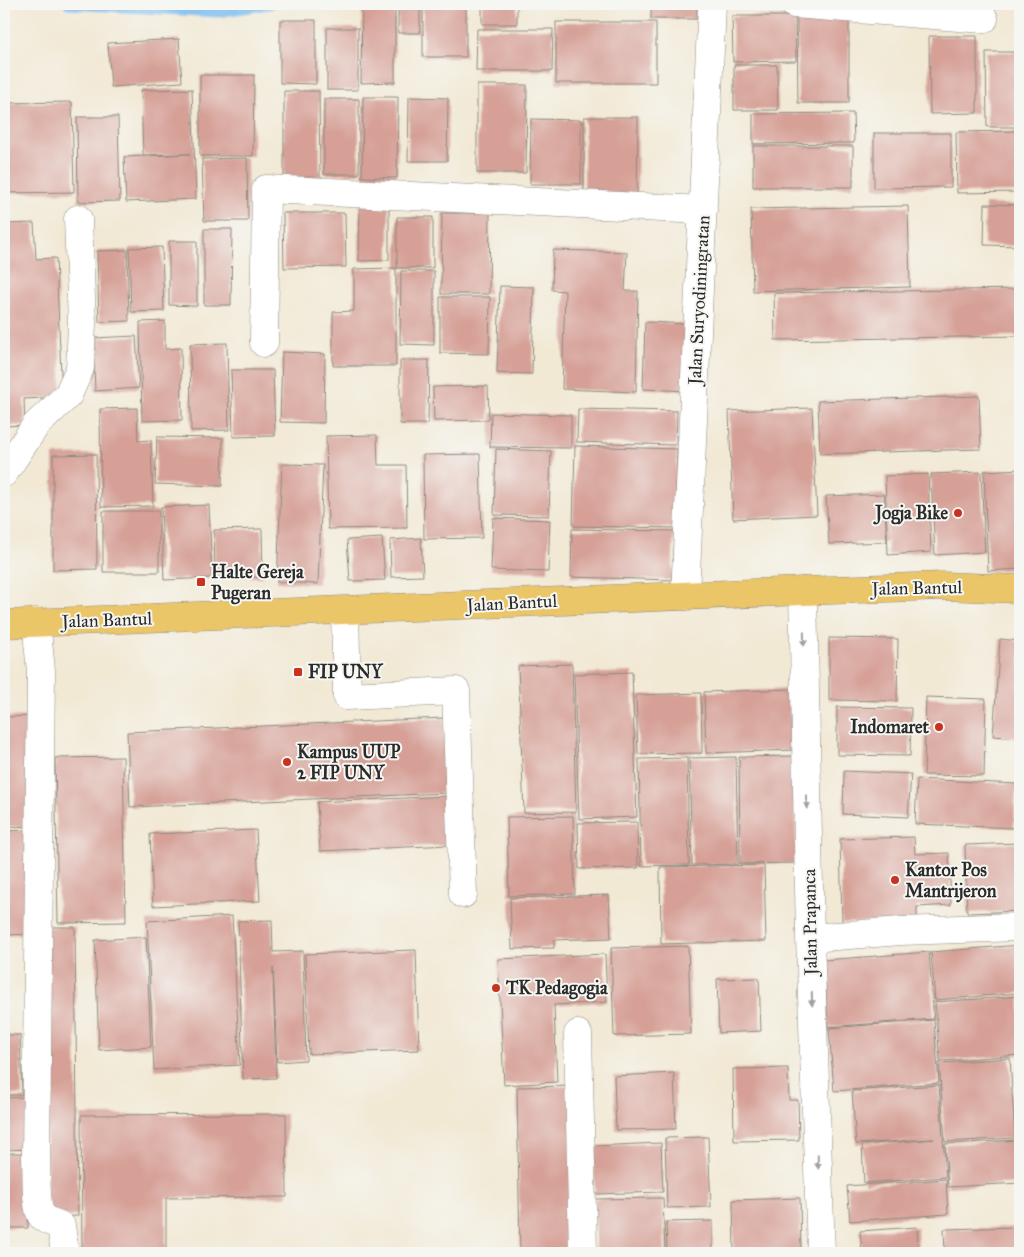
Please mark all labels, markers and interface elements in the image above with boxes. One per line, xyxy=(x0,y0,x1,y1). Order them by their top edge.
street label: Jalan Suryodiningratan xyxy=(683,214,715,387)
place label: Jogja Bike xyxy=(873,502,948,525)
marker: Jogja Bike xyxy=(952,507,964,519)
place label: Halte Gereja Pugeran xyxy=(211,561,304,605)
marker: Halte Gereja Pugeran xyxy=(195,576,207,588)
street label: Jalan Bantul xyxy=(870,576,963,601)
street label: Jalan Bantul xyxy=(464,590,558,617)
street label: Jalan Bantul xyxy=(59,607,153,634)
one-way arrow xyxy=(800,632,808,648)
place label: FIP UNY xyxy=(308,661,384,683)
marker: FIP UNY xyxy=(292,666,304,678)
place label: Indomaret xyxy=(850,716,930,738)
marker: Indomaret xyxy=(933,721,945,733)
place label: Kampus UUP 2 FIP UNY xyxy=(297,741,401,784)
marker: Kampus UUP 2 FIP UNY xyxy=(281,756,293,768)
one-way arrow xyxy=(803,794,811,810)
place label: Kantor Pos Mantrijeron xyxy=(905,859,997,903)
street label: Jalan Prapanca xyxy=(798,868,823,978)
marker: Kantor Pos Mantrijeron xyxy=(889,874,901,886)
place label: TK Pedagogia xyxy=(505,977,608,1000)
marker: TK Pedagogia xyxy=(490,982,502,994)
one-way arrow xyxy=(809,991,817,1007)
one-way arrow xyxy=(814,1154,822,1170)

